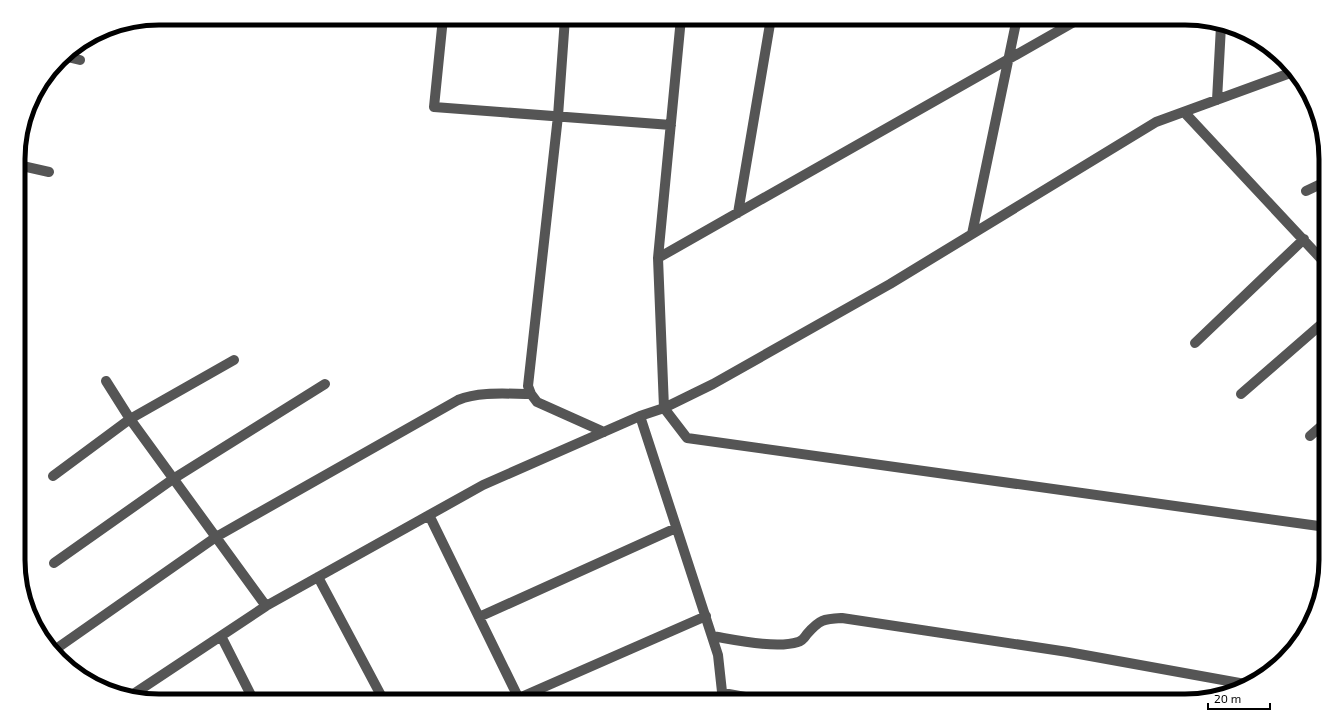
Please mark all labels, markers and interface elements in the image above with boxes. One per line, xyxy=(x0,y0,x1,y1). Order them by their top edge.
scale bar xyxy=(1208,685,1270,711)
text: 20 m xyxy=(1214,691,1241,705)

